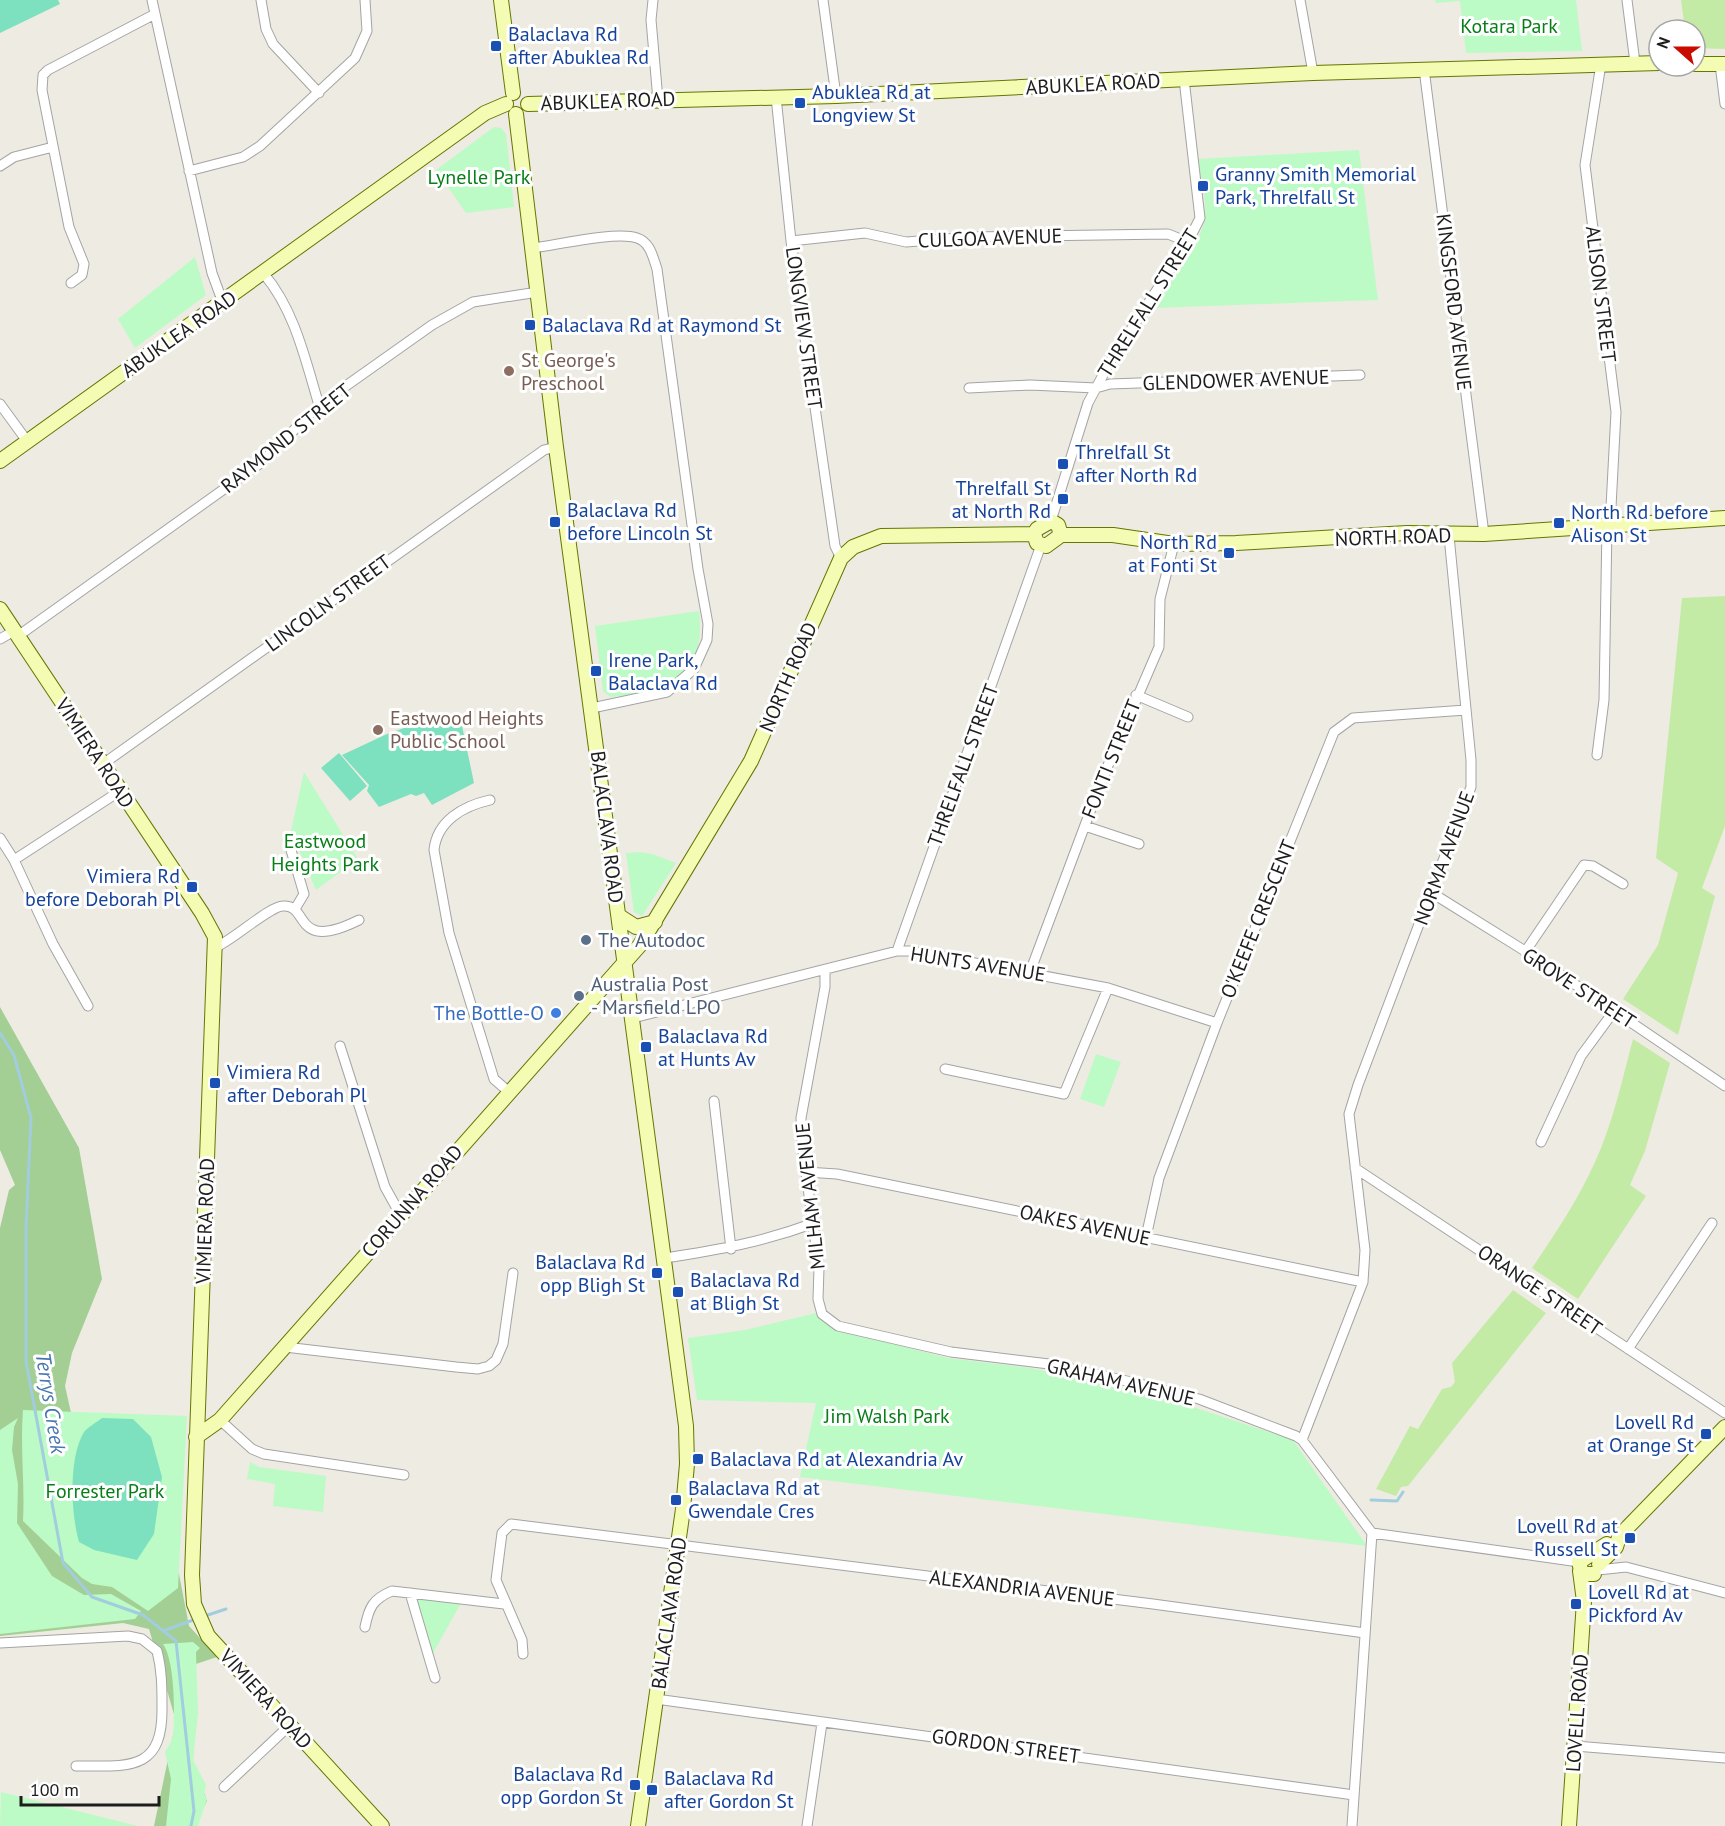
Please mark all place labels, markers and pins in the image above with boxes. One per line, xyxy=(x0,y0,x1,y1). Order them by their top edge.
place label: Balaclava Rd after Abuklea Rd xyxy=(508,21,649,70)
marker: Balaclava Rd after Abuklea Rd xyxy=(489,39,503,53)
place label: Abuklea Rd at Longview St xyxy=(812,79,931,128)
marker: Abuklea Rd at Longview St xyxy=(793,96,807,110)
place label: Granny Smith Memorial Park, Threlfall St xyxy=(1215,161,1416,210)
marker: Granny Smith Memorial Park, Threlfall St xyxy=(1196,179,1210,193)
place label: Balaclava Rd at Raymond St xyxy=(542,312,782,338)
marker: Balaclava Rd at Raymond St xyxy=(523,318,537,332)
place label: St George's Preschool xyxy=(521,347,616,396)
marker: St George's Preschool xyxy=(502,364,516,378)
place label: Threlfall St after North Rd xyxy=(1075,439,1197,488)
marker: Threlfall St after North Rd xyxy=(1056,457,1070,471)
place label: Threlfall St at North Rd xyxy=(952,475,1051,524)
marker: Threlfall St at North Rd xyxy=(1056,492,1070,506)
place label: Balaclava Rd before Lincoln St xyxy=(567,497,713,546)
place label: North Rd before Alison St xyxy=(1571,499,1708,548)
marker: Balaclava Rd before Lincoln St xyxy=(548,515,562,529)
marker: North Rd before Alison St xyxy=(1552,516,1566,530)
place label: North Rd at Fonti St xyxy=(1128,529,1217,578)
marker: North Rd at Fonti St xyxy=(1222,546,1236,560)
place label: Irene Park, Balaclava Rd xyxy=(608,647,718,696)
marker: Irene Park, Balaclava Rd xyxy=(589,664,603,678)
place label: Eastwood Heights Public School xyxy=(390,705,544,754)
marker: Eastwood Heights Public School xyxy=(371,723,385,737)
place label: Vimiera Rd before Deborah Pl xyxy=(25,863,180,912)
marker: Vimiera Rd before Deborah Pl xyxy=(185,880,199,894)
place label: The Autodoc xyxy=(598,927,705,953)
marker: The Autodoc xyxy=(579,933,593,947)
place label: Australia Post - Marsfield LPO xyxy=(591,971,721,1020)
marker: Australia Post - Marsfield LPO xyxy=(572,989,586,1003)
place label: The Bottle-O xyxy=(434,1000,544,1026)
marker: The Bottle-O xyxy=(549,1006,563,1020)
place label: Balaclava Rd at Hunts Av xyxy=(658,1023,768,1072)
marker: Balaclava Rd at Hunts Av xyxy=(639,1040,653,1054)
place label: Vimiera Rd after Deborah Pl xyxy=(226,1059,367,1108)
marker: Vimiera Rd after Deborah Pl xyxy=(208,1076,222,1090)
place label: Balaclava Rd opp Bligh St xyxy=(535,1249,645,1298)
marker: Balaclava Rd opp Bligh St xyxy=(650,1266,664,1280)
place label: Balaclava Rd at Bligh St xyxy=(690,1267,800,1316)
marker: Balaclava Rd at Bligh St xyxy=(671,1285,685,1299)
place label: Lovell Rd at Orange St xyxy=(1587,1409,1694,1458)
marker: Lovell Rd at Orange St xyxy=(1699,1427,1713,1441)
place label: Balaclava Rd at Alexandria Av xyxy=(710,1446,963,1472)
marker: Balaclava Rd at Alexandria Av xyxy=(691,1452,705,1466)
place label: Balaclava Rd at Gwendale Cres xyxy=(688,1475,820,1524)
marker: Balaclava Rd at Gwendale Cres xyxy=(669,1493,683,1507)
place label: Lovell Rd at Russell St xyxy=(1517,1513,1618,1562)
marker: Lovell Rd at Russell St xyxy=(1623,1531,1637,1545)
place label: Lovell Rd at Pickford Av xyxy=(1588,1579,1689,1628)
marker: Lovell Rd at Pickford Av xyxy=(1569,1597,1583,1611)
place label: Balaclava Rd opp Gordon St xyxy=(500,1761,623,1810)
place label: Balaclava Rd after Gordon St xyxy=(664,1765,794,1814)
marker: Balaclava Rd opp Gordon St xyxy=(628,1778,642,1792)
marker: Balaclava Rd after Gordon St xyxy=(645,1783,659,1797)

